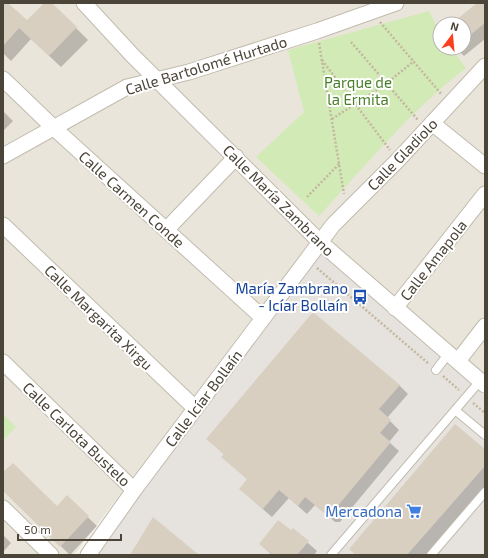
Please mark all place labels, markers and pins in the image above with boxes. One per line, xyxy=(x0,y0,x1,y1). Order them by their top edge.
place label: María Zambrano - Icíar Bollaín xyxy=(235,279,348,314)
bus stop icon: María Zambrano - Icíar Bollaín xyxy=(351,288,369,306)
place label: Mercadona xyxy=(325,502,402,520)
supermarket icon: Mercadona xyxy=(405,502,423,520)

